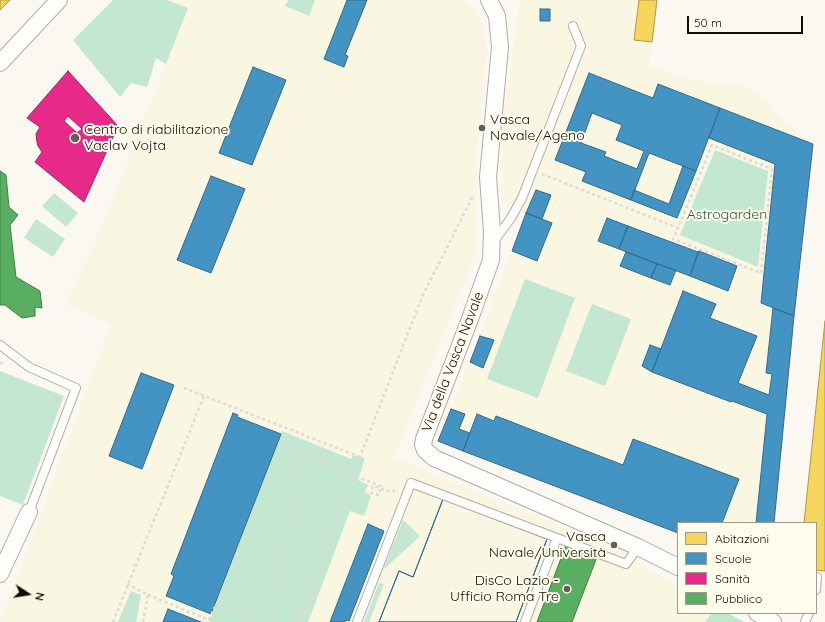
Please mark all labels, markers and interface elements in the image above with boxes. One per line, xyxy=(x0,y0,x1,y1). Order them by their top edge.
scale bar xyxy=(689,8,805,34)
text: 50 m xyxy=(694,15,722,30)
place label: Vasca Navale/Ageno xyxy=(490,112,585,144)
place label: Centro di riabilitazione Vaclav Vojta xyxy=(84,122,229,154)
marker: Vasca Navale/Ageno xyxy=(477,123,487,133)
marker: Centro di riabilitazione Vaclav Vojta xyxy=(69,132,81,144)
park label: Astrogarden xyxy=(687,207,767,223)
street label: Via della Vasca Navale xyxy=(418,290,488,434)
legend xyxy=(677,522,817,614)
place label: Vasca Navale/Università xyxy=(489,529,606,562)
text: Abitazioni xyxy=(715,531,769,546)
marker: Vasca Navale/Università xyxy=(609,540,619,550)
text: Scuole xyxy=(715,551,751,566)
text: Sanità xyxy=(715,571,750,586)
place label: DisCo Lazio - Ufficio Roma Tre xyxy=(450,573,559,606)
north arrow xyxy=(8,574,48,614)
marker: DisCo Lazio - Ufficio Roma Tre xyxy=(562,584,572,594)
text: N xyxy=(32,591,47,602)
text: Pubblico xyxy=(715,591,762,606)

